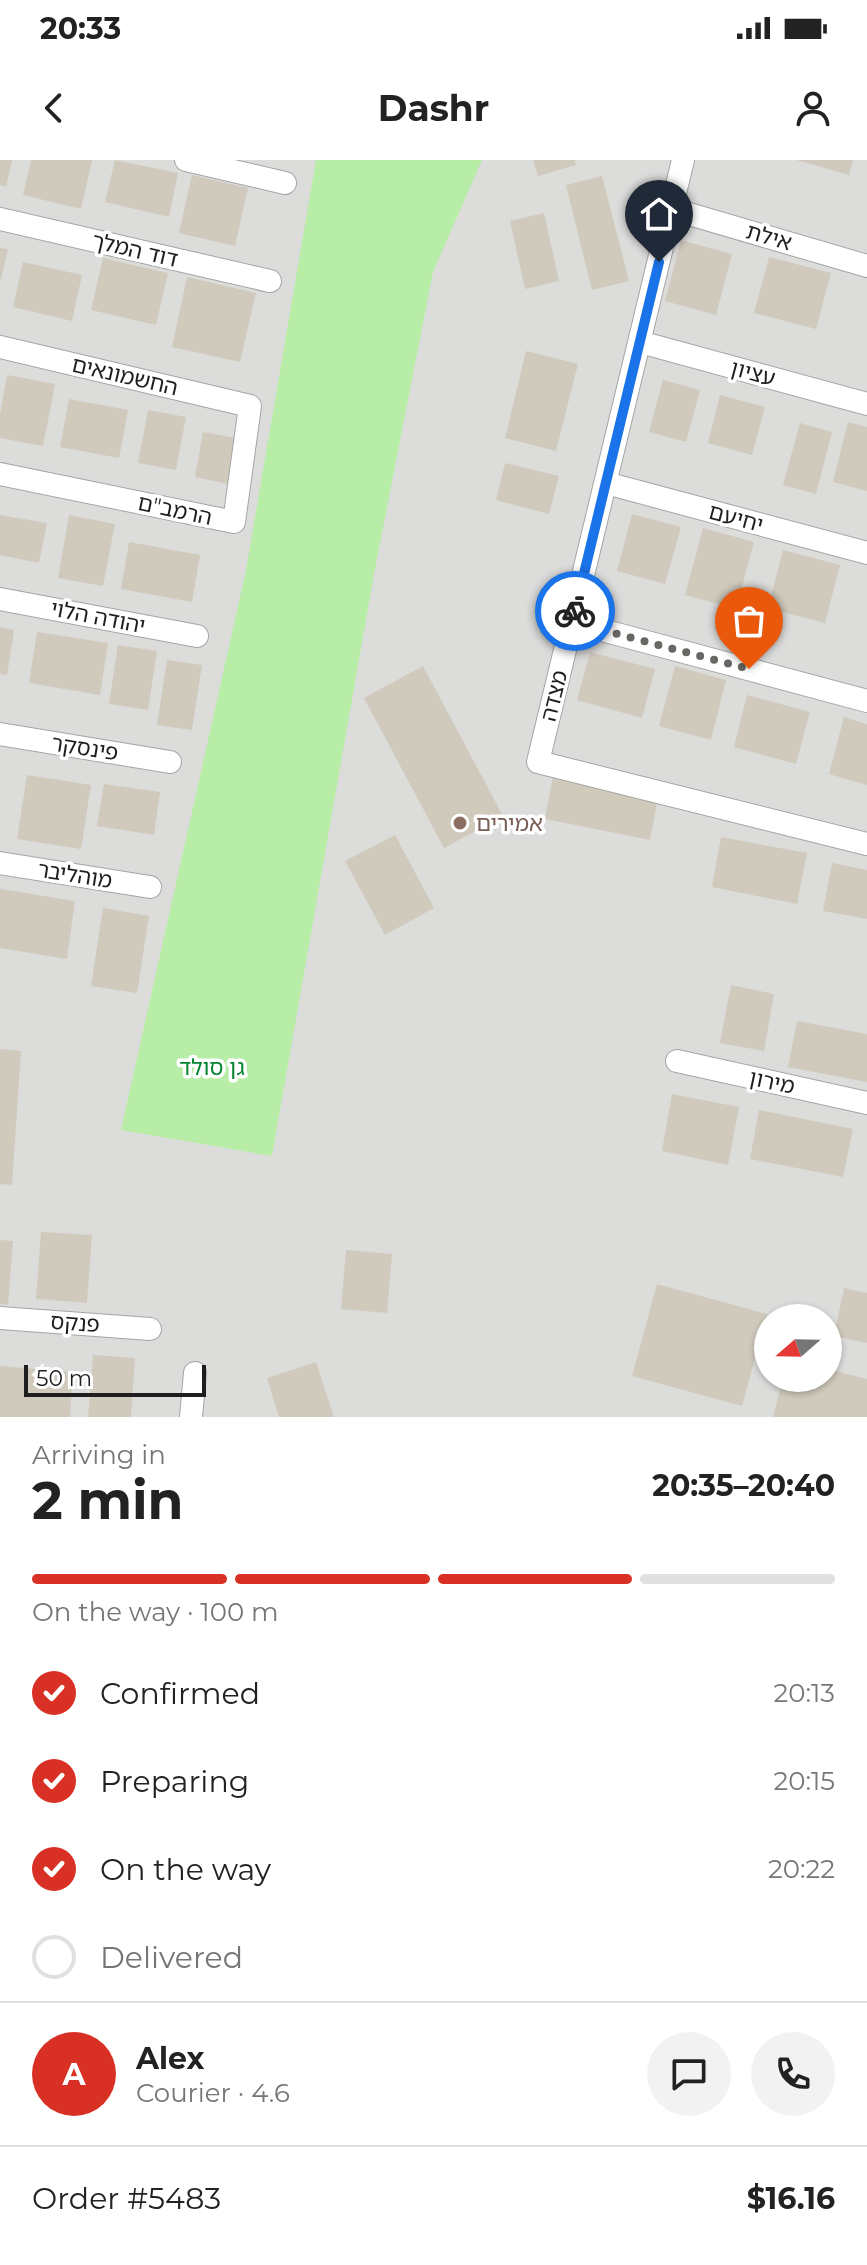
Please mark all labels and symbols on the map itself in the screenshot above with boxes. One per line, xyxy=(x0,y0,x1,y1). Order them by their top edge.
pin xyxy=(625,180,693,262)
street label: אילת xyxy=(743,218,795,256)
street label: דוד המלך xyxy=(89,227,181,273)
street label: החשמונאים xyxy=(69,351,181,401)
street label: עציון xyxy=(728,354,778,392)
street label: הרמב"ם xyxy=(135,489,215,531)
street label: יחיעם xyxy=(706,498,766,538)
courier xyxy=(535,571,615,651)
pin xyxy=(715,587,783,669)
street label: יהודה הלוי xyxy=(48,595,148,639)
street label: מצדה xyxy=(535,668,573,724)
street label: פינסקר xyxy=(50,729,120,767)
place label: אמירים xyxy=(476,810,543,837)
marker: אמירים xyxy=(451,814,469,832)
street label: מוהליבר xyxy=(36,856,114,894)
park label: גן סולד xyxy=(179,1054,245,1081)
street label: מירון xyxy=(747,1064,797,1100)
north arrow xyxy=(754,1304,842,1392)
street label: פנקס xyxy=(49,1308,101,1338)
scale bar xyxy=(24,1361,206,1397)

